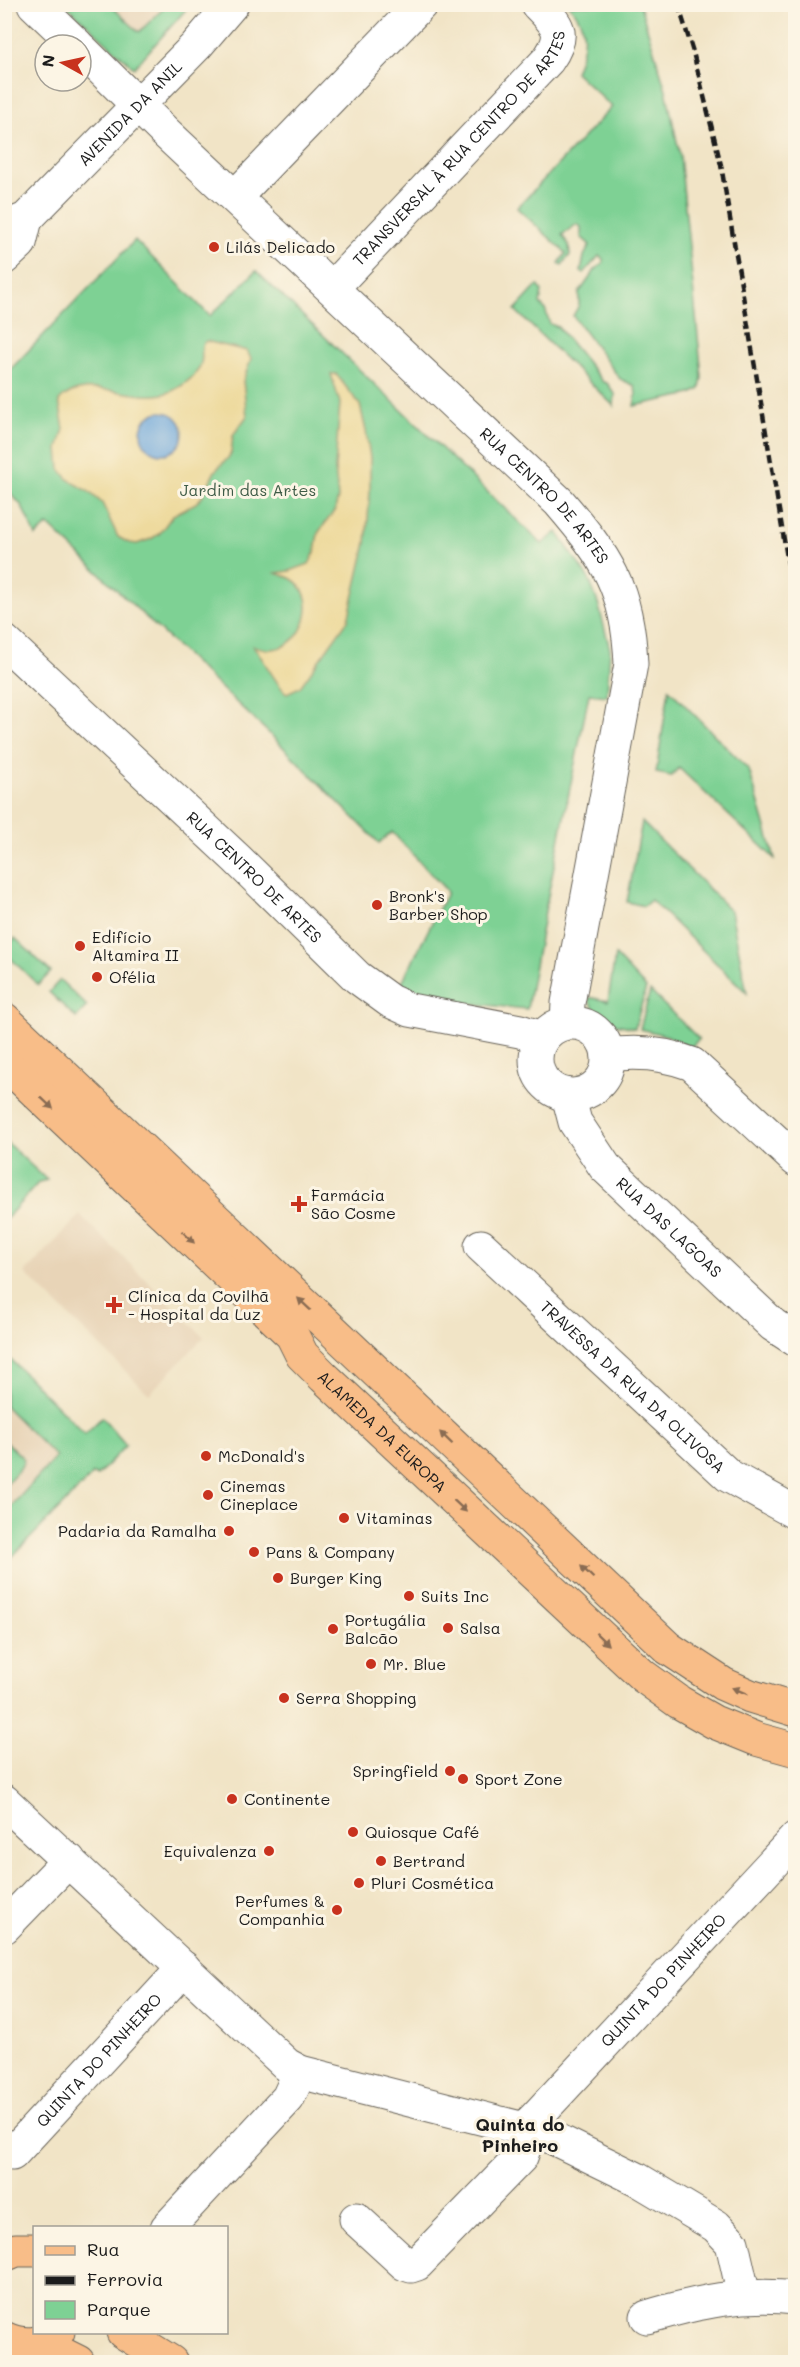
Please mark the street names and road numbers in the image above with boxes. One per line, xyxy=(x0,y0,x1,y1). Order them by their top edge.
street label: TRANSVERSAL À RUA CENTRO DE ARTES xyxy=(348,31,568,270)
street label: AVENIDA DA ANIL xyxy=(73,55,186,170)
street label: RUA CENTRO DE ARTES xyxy=(476,422,614,567)
street label: RUA CENTRO DE ARTES xyxy=(183,806,327,947)
street label: RUA DAS LAGOAS xyxy=(612,1172,727,1282)
street label: TRAVESSA DA RUA DA OLIVOSA xyxy=(536,1296,730,1477)
street label: ALAMEDA DA EUROPA xyxy=(314,1366,451,1497)
street label: QUINTA DO PINHEIRO xyxy=(596,1909,730,2051)
street label: QUINTA DO PINHEIRO xyxy=(31,1988,166,2131)

